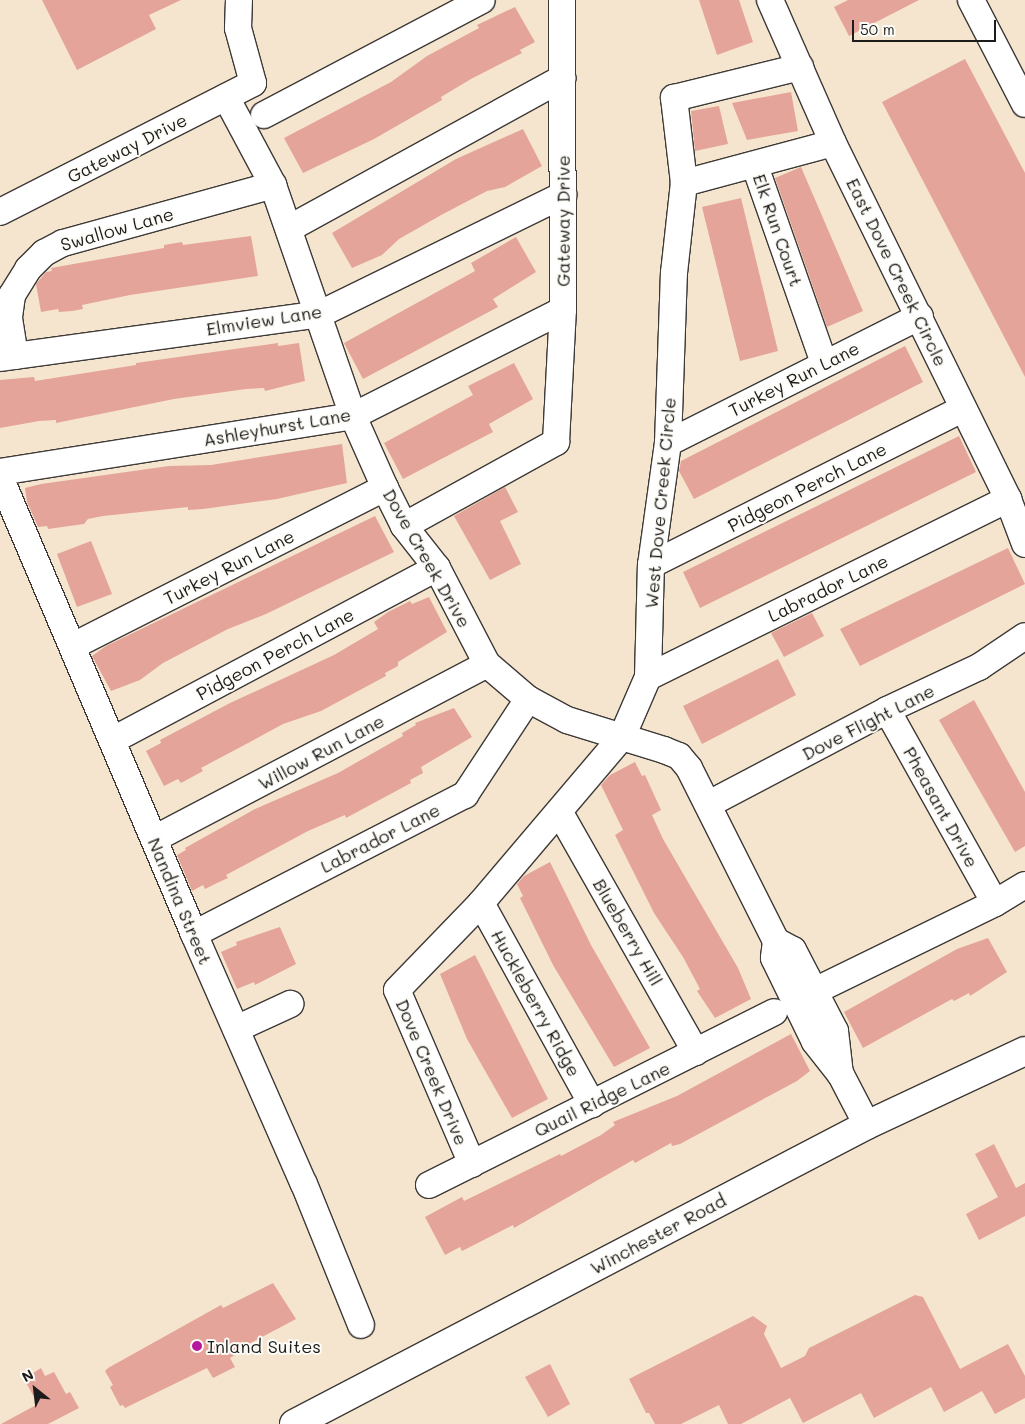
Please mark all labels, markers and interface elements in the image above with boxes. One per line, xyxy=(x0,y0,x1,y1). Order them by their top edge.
scale bar xyxy=(855,10,999,42)
text: 50 m xyxy=(860,19,895,39)
street label: Gateway Drive xyxy=(64,109,190,187)
street label: Gateway Drive xyxy=(552,155,574,287)
street label: Elk Run Court xyxy=(749,171,807,289)
street label: East Dove Creek Circle xyxy=(842,174,952,370)
street label: Swallow Lane xyxy=(58,203,176,255)
street label: Elmview Lane xyxy=(205,300,323,340)
street label: Turkey Run Lane xyxy=(725,337,863,421)
street label: West Dove Creek Circle xyxy=(640,396,680,610)
street label: Ashleyhurst Lane xyxy=(201,403,353,451)
street label: Pidgeon Perch Lane xyxy=(724,438,890,536)
street label: Dove Creek Drive xyxy=(379,485,475,631)
street label: Turkey Run Lane xyxy=(160,525,298,609)
street label: Labrador Lane xyxy=(764,550,892,626)
street label: Pidgeon Perch Lane xyxy=(193,603,357,705)
street label: Dove Flight Lane xyxy=(798,679,938,765)
street label: Willow Run Lane xyxy=(254,710,388,794)
street label: Pheasant Drive xyxy=(899,743,983,871)
street label: Labrador Lane xyxy=(317,799,443,877)
street label: Nandina Street xyxy=(144,834,216,968)
street label: Blueberry Hill xyxy=(589,875,667,989)
street label: Huckleberry Ridge xyxy=(487,926,585,1080)
street label: Dove Creek Drive xyxy=(391,996,473,1148)
street label: Quail Ridge Lane xyxy=(531,1057,673,1141)
street label: Winchester Road xyxy=(586,1189,730,1279)
place label: Inland Suites xyxy=(207,1335,321,1357)
marker: Inland Suites xyxy=(191,1340,203,1352)
north arrow xyxy=(10,1364,60,1414)
text: N xyxy=(18,1365,37,1386)

